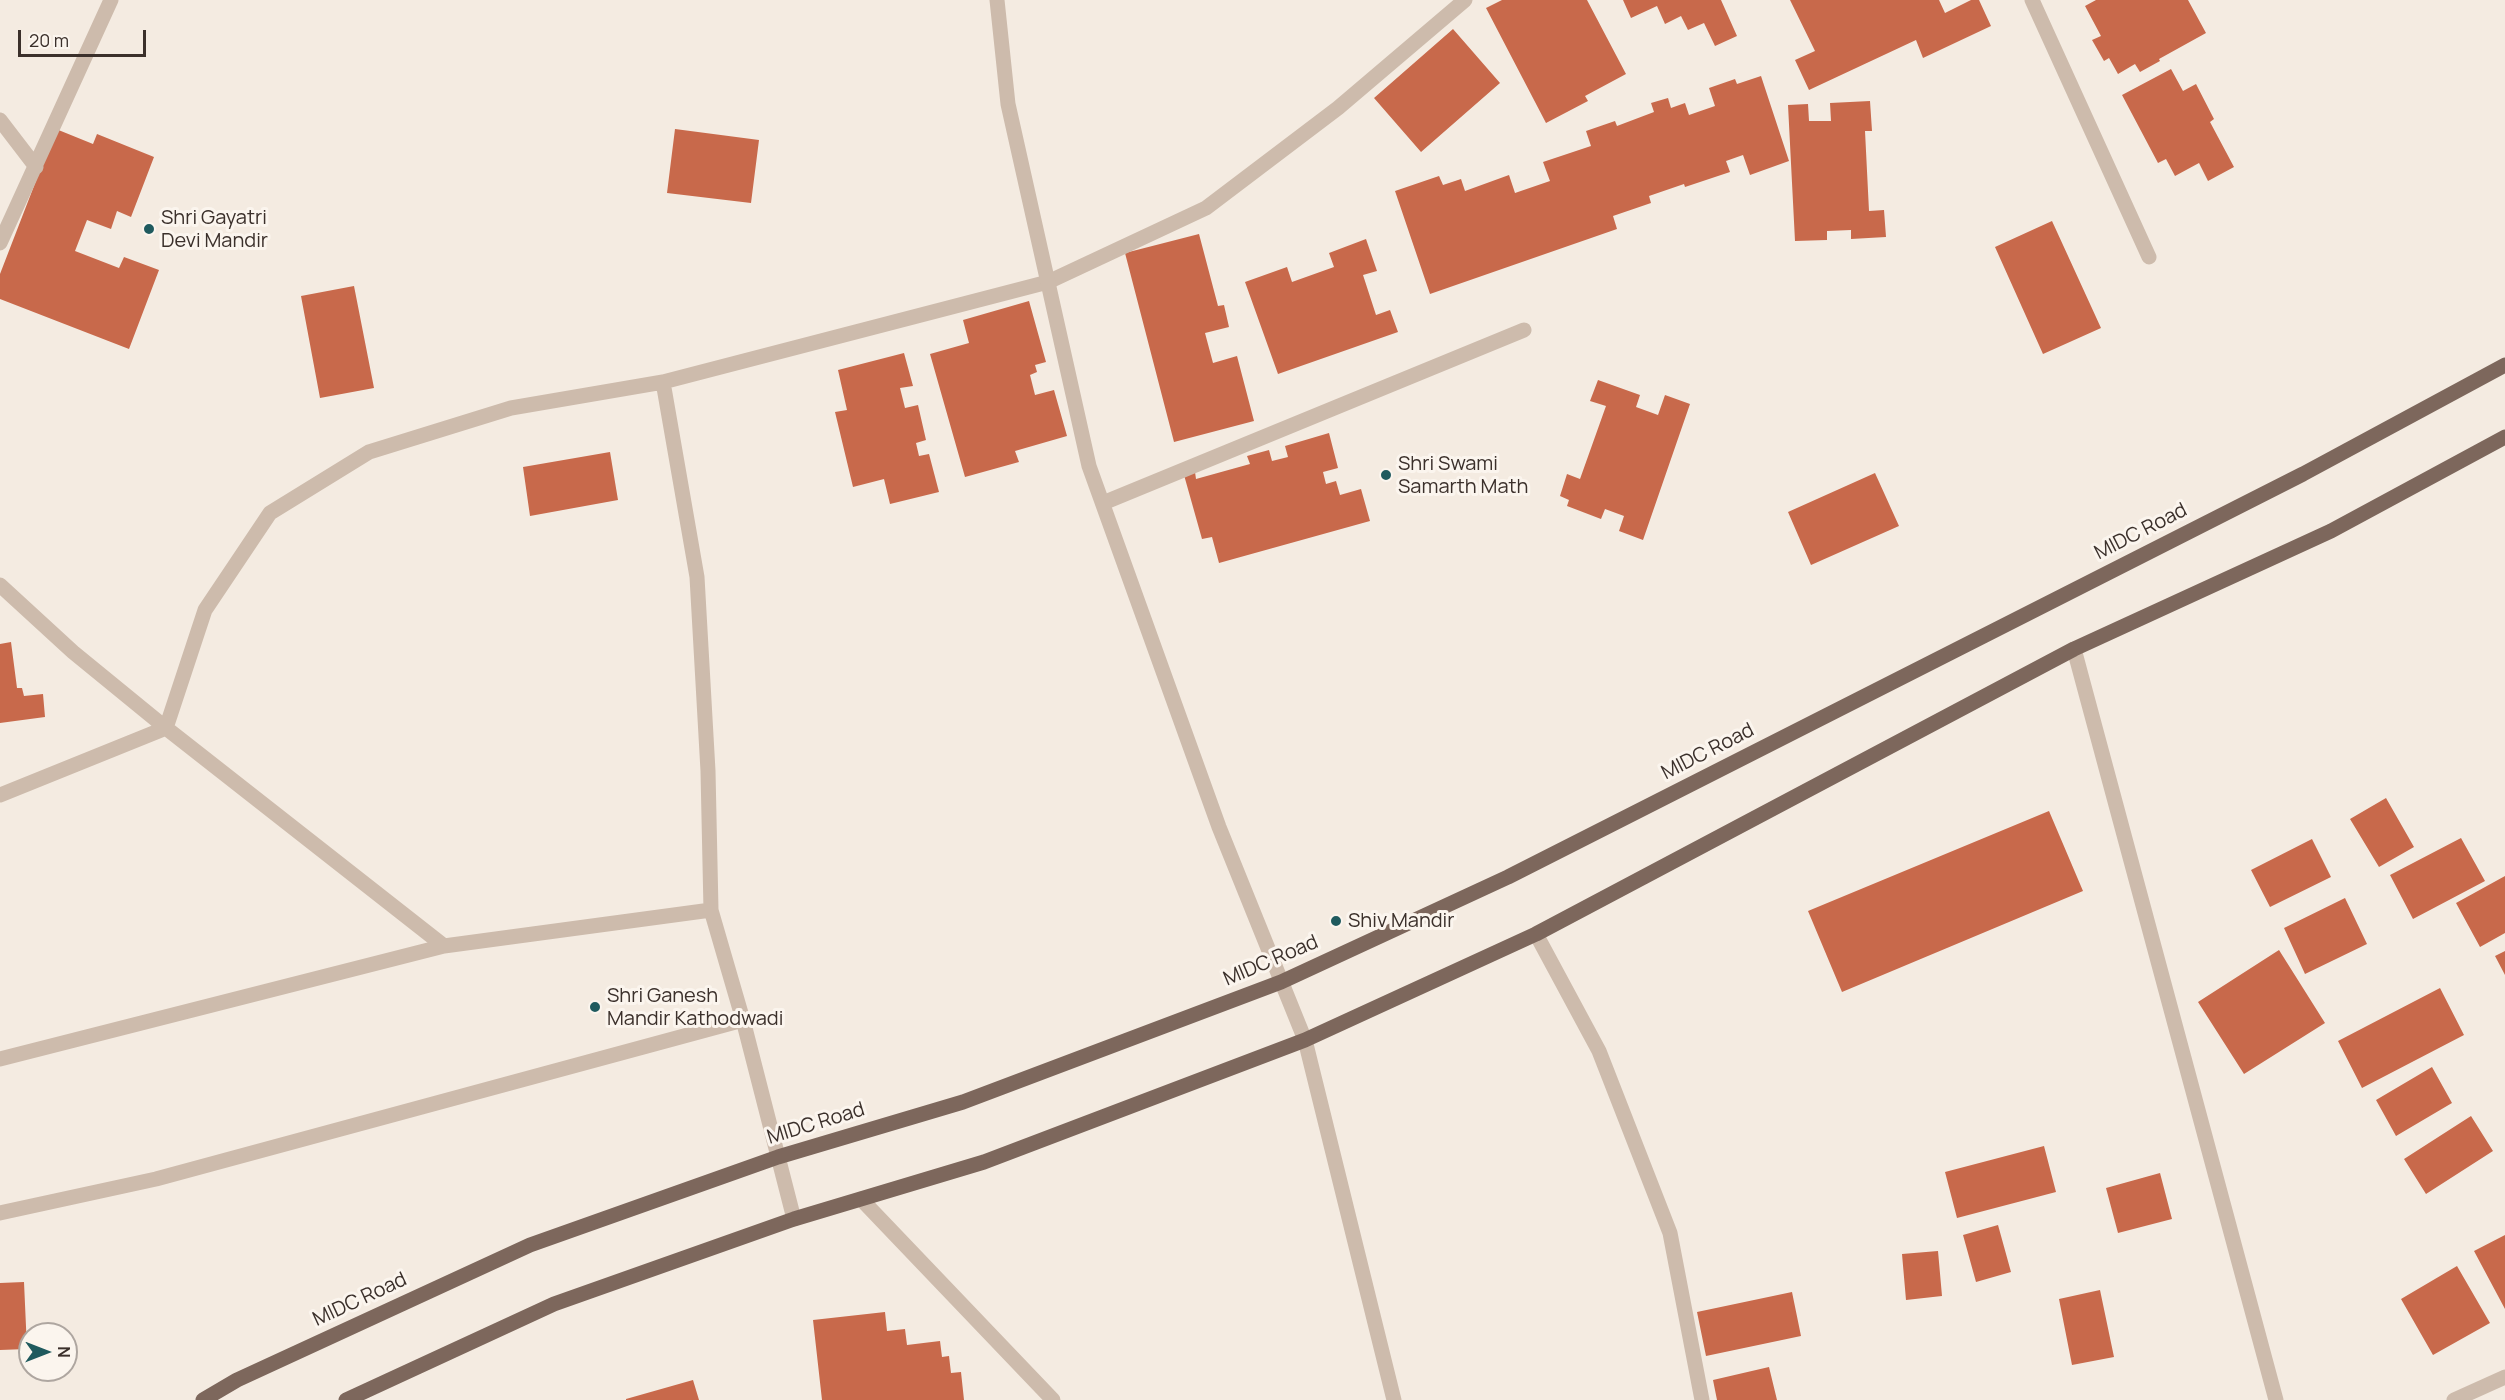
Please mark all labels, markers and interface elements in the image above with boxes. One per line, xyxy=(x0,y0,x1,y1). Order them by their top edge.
scale bar xyxy=(21,18,148,56)
text: 20 m xyxy=(29,28,69,52)
place label: Shri Gayatri Devi Mandir xyxy=(161,206,268,253)
marker: Shri Gayatri Devi Mandir xyxy=(142,222,156,236)
place label: Shri Swami Samarth Math xyxy=(1398,452,1528,499)
marker: Shri Swami Samarth Math xyxy=(1379,468,1393,482)
street label: MIDC Road xyxy=(2091,498,2191,566)
street label: MIDC Road xyxy=(1658,718,1758,786)
place label: Shiv Mandir xyxy=(1348,909,1455,933)
marker: Shiv Mandir xyxy=(1329,914,1343,928)
street label: MIDC Road xyxy=(1220,930,1322,992)
place label: Shri Ganesh Mandir Kathodwadi xyxy=(607,984,783,1031)
marker: Shri Ganesh Mandir Kathodwadi xyxy=(588,1000,602,1014)
street label: MIDC Road xyxy=(764,1098,868,1150)
street label: MIDC Road xyxy=(309,1268,411,1332)
north arrow xyxy=(18,1322,78,1382)
text: N xyxy=(53,1346,75,1358)

